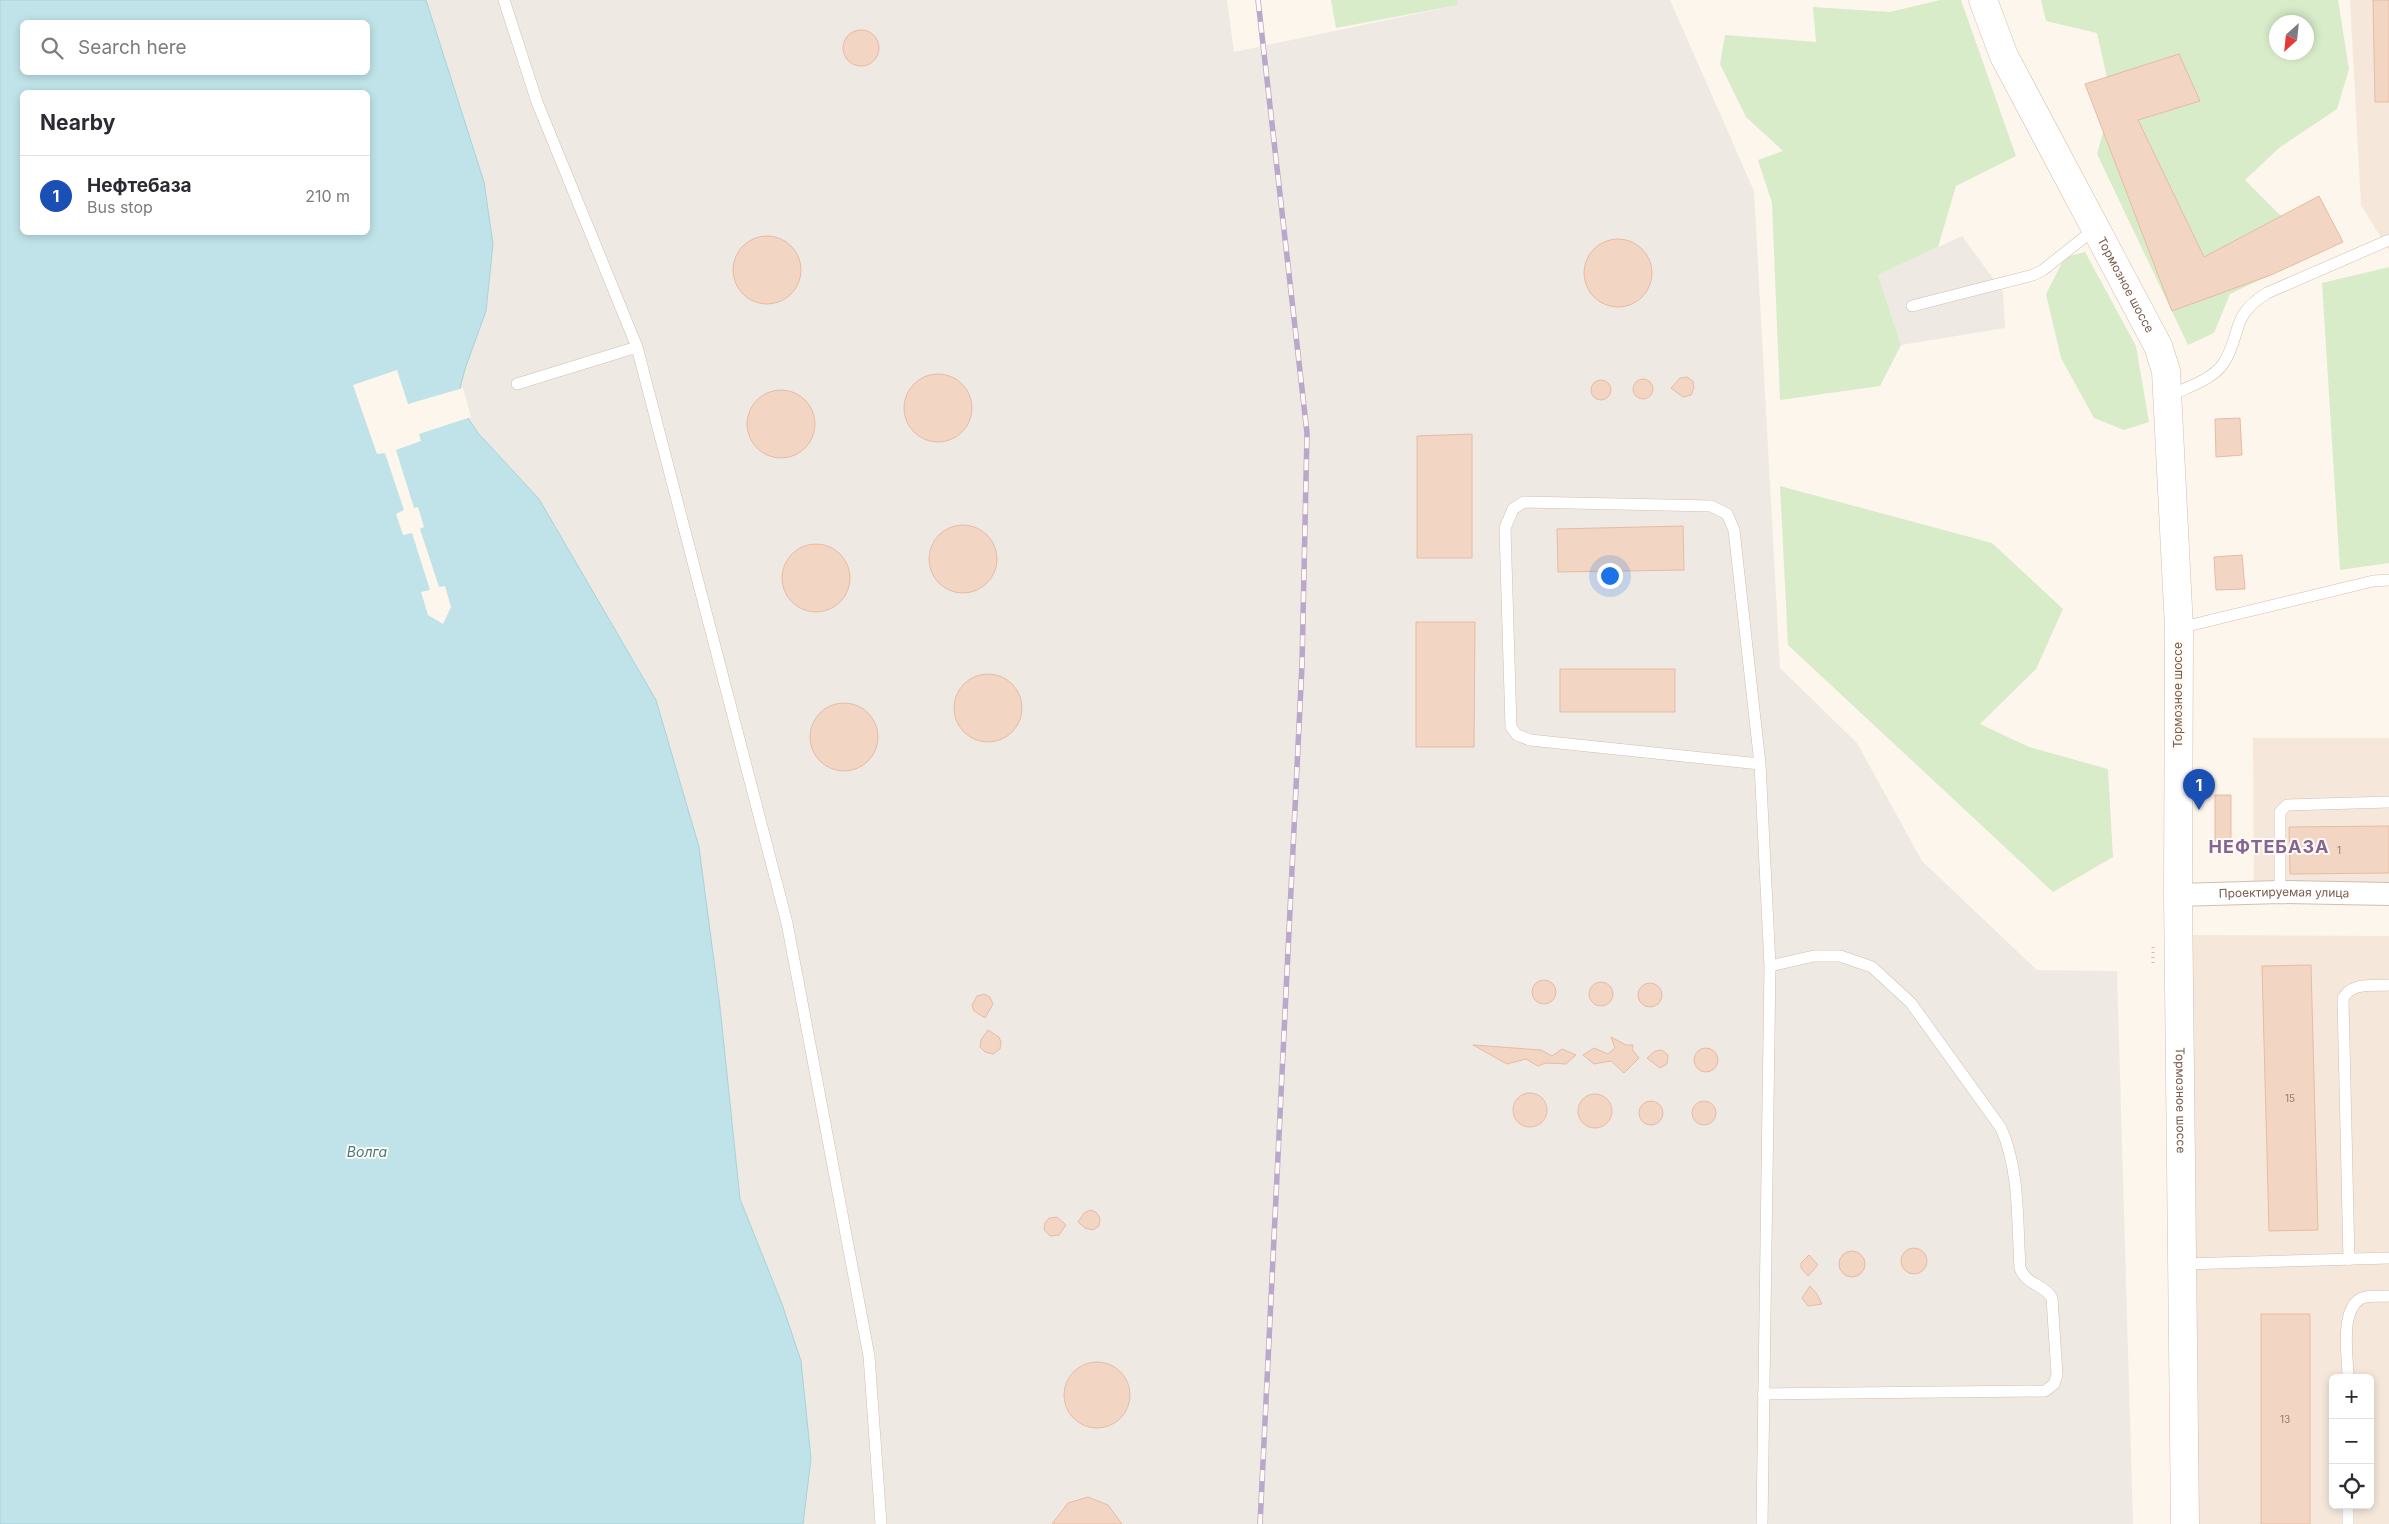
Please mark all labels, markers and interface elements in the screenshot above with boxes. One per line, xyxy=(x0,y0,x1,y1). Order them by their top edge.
north arrow xyxy=(2269,15,2314,60)
search box xyxy=(20,20,370,75)
icon: search xyxy=(38,34,66,62)
text: Search here xyxy=(78,36,187,59)
text: Nearby xyxy=(40,110,115,135)
text: Нефтебаза xyxy=(87,174,192,197)
text: 1 xyxy=(53,186,59,206)
text: 210 m xyxy=(305,186,350,206)
text: Bus stop xyxy=(87,197,153,217)
street label: Тормозное шоссе xyxy=(2094,234,2158,335)
your location xyxy=(1597,563,1623,589)
street label: Тормозное шоссе xyxy=(2170,642,2185,748)
pin: 1 xyxy=(2183,769,2215,810)
district label: НЕФТЕБАЗА xyxy=(2209,836,2329,857)
house number: 1 xyxy=(2337,844,2341,856)
street label: Проектируемая улица xyxy=(2218,884,2349,901)
street label: Тормозное шоссе xyxy=(2173,1047,2189,1153)
house number: 15 xyxy=(2285,1092,2295,1104)
water label: Волга xyxy=(347,1143,388,1160)
map controls xyxy=(2329,1374,2374,1509)
button: + xyxy=(2329,1374,2374,1419)
house number: 13 xyxy=(2280,1413,2290,1425)
button: − xyxy=(2329,1419,2374,1464)
button: locate xyxy=(2329,1464,2374,1509)

